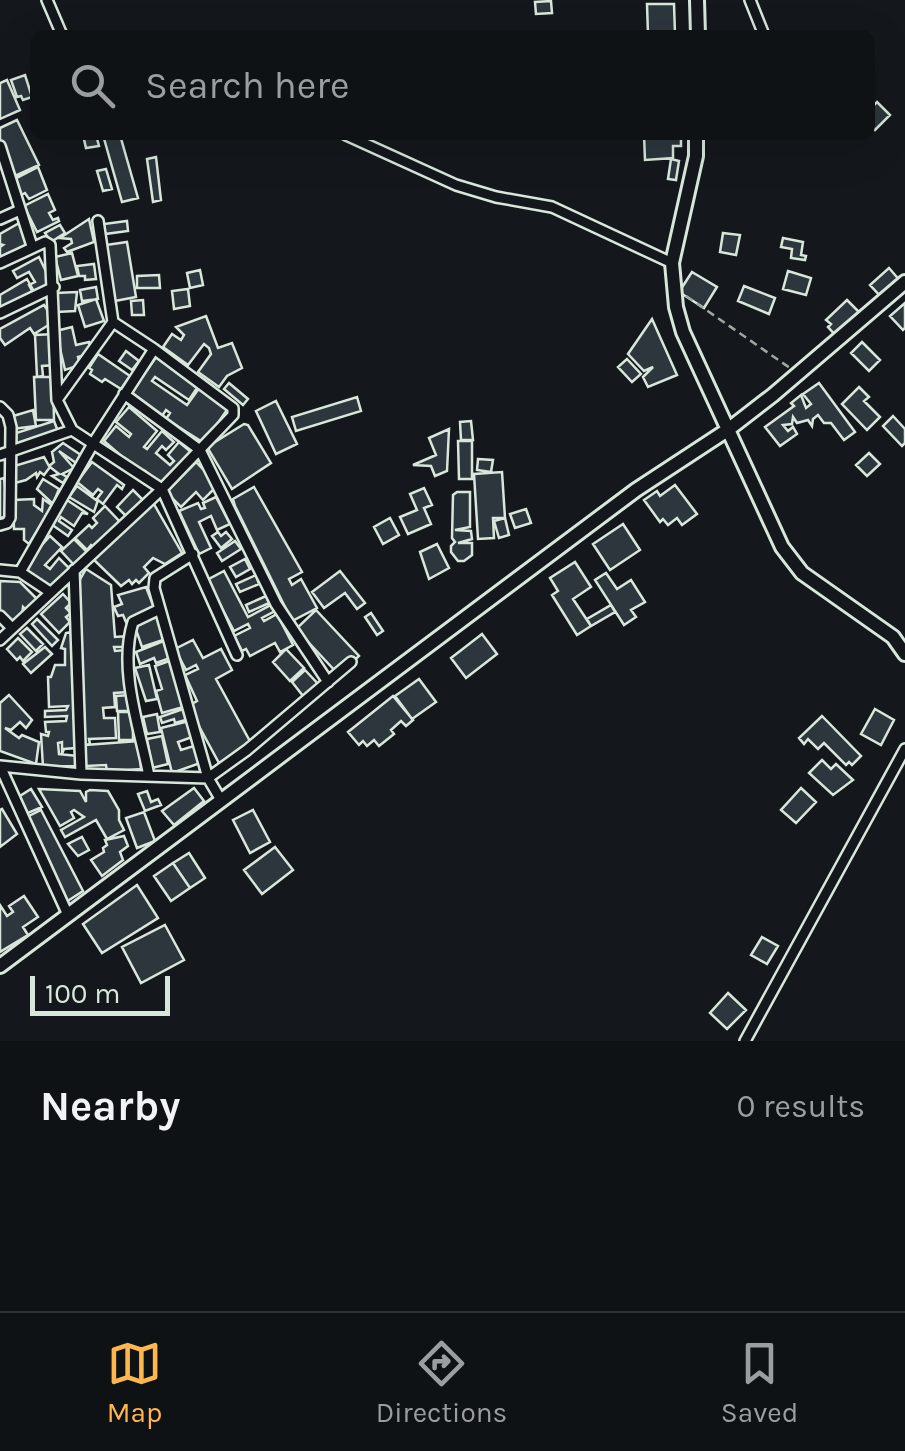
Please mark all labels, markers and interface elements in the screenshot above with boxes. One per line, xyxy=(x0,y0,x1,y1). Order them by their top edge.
search box xyxy=(30,30,875,140)
icon: search xyxy=(65,58,120,113)
text: Search here xyxy=(145,63,349,108)
scale bar xyxy=(30,971,170,1016)
text: 100 m xyxy=(45,977,120,1010)
text: Nearby xyxy=(40,1081,180,1131)
text: 0 results xyxy=(736,1088,865,1125)
tab: Map xyxy=(107,1336,162,1429)
tab: Directions xyxy=(376,1336,507,1429)
tab: Saved xyxy=(721,1336,798,1429)

